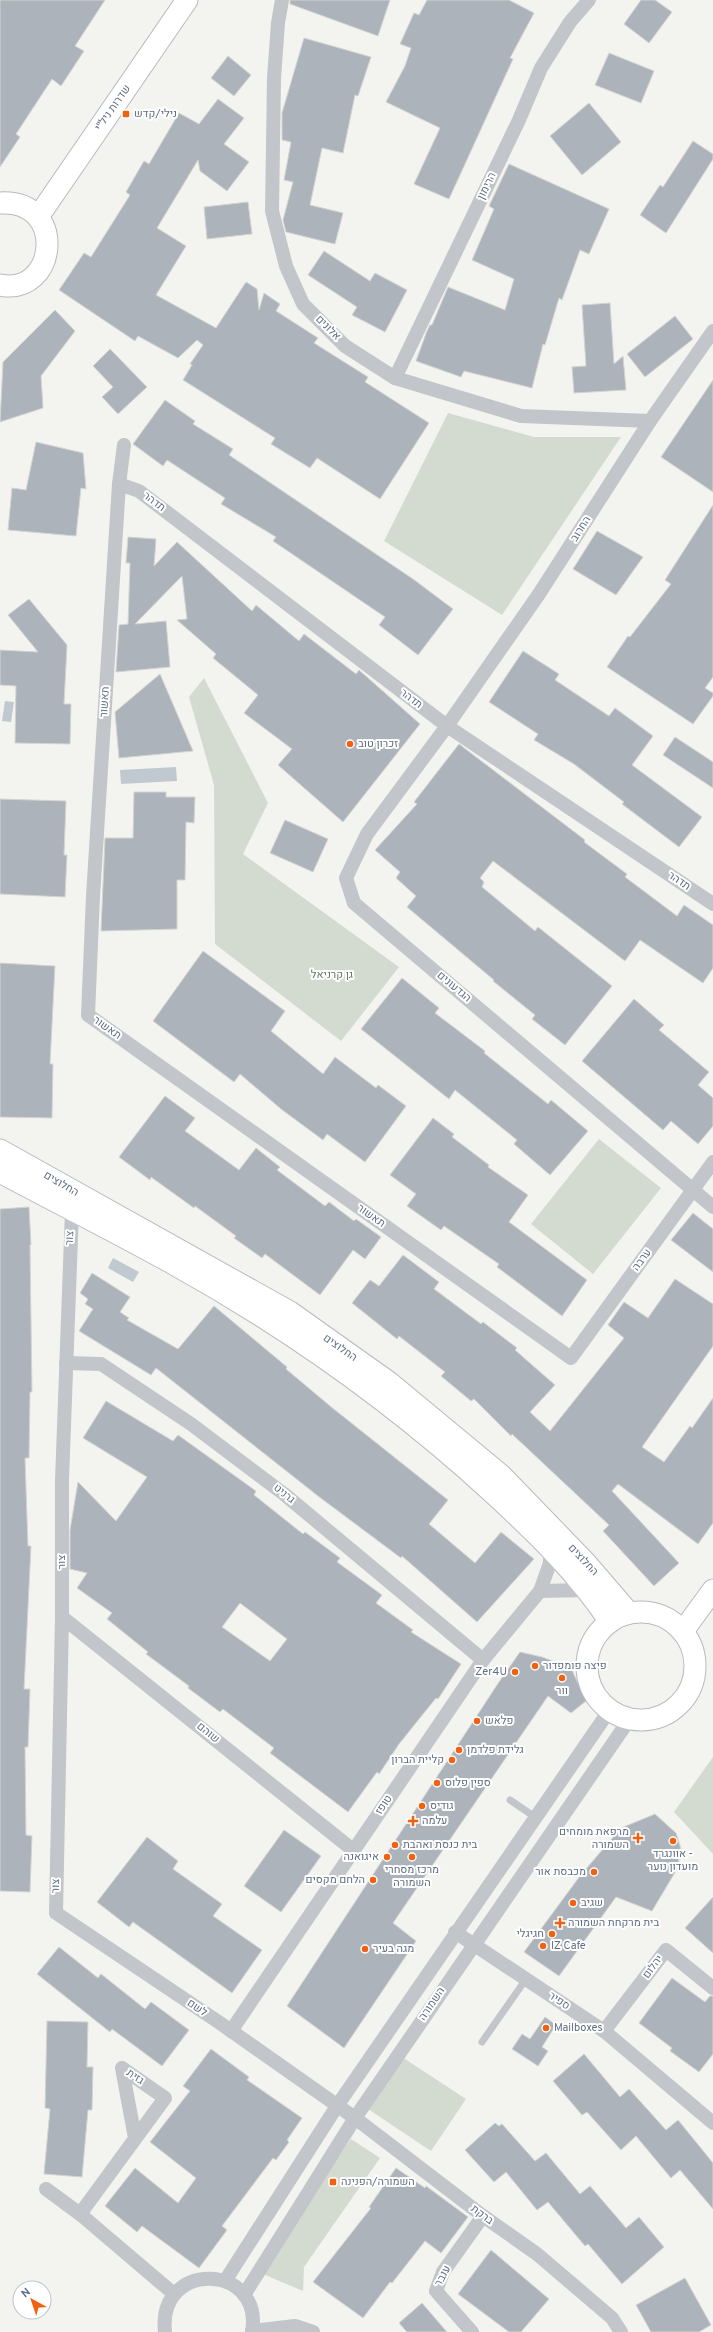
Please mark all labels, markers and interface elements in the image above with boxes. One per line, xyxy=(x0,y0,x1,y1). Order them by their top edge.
street label: שדרות ניל"י xyxy=(92,82,134,134)
place label: נילי/קדש xyxy=(134,107,177,121)
marker: נילי/קדש xyxy=(121,109,131,119)
street label: הרימון xyxy=(474,170,500,202)
street label: אלונים xyxy=(312,312,344,344)
street label: תדהר xyxy=(140,489,168,515)
street label: החרוב xyxy=(568,514,594,544)
street label: תאשור xyxy=(97,686,113,718)
street label: תדהר xyxy=(397,686,425,712)
place label: זכרון טוב xyxy=(358,737,398,751)
marker: זכרון טוב xyxy=(345,739,355,749)
street label: תדהר xyxy=(665,868,693,894)
park label: גן קרניאל xyxy=(311,968,353,982)
street label: הגדעונים xyxy=(434,969,474,1005)
street label: תאשור xyxy=(90,1013,124,1043)
street label: החלוצים xyxy=(41,1168,81,1200)
street label: תאשור xyxy=(354,1201,388,1231)
street label: צור xyxy=(63,1230,77,1246)
street label: ערבה xyxy=(629,1246,655,1274)
street label: החלוצים xyxy=(320,1331,360,1365)
street label: גרניט xyxy=(270,1481,298,1507)
street label: החלוצים xyxy=(565,1541,601,1579)
street label: צור xyxy=(55,1555,69,1569)
place label: פיצה פומפדור xyxy=(543,1659,607,1673)
marker: פיצה פומפדור xyxy=(530,1661,540,1671)
place label: Zer4U xyxy=(475,1665,507,1679)
marker: Zer4U xyxy=(510,1667,520,1677)
marker: וור xyxy=(557,1673,567,1683)
place label: וור xyxy=(556,1684,568,1698)
place label: פלאש xyxy=(485,1714,513,1728)
marker: פלאש xyxy=(472,1716,482,1726)
street label: שוהם xyxy=(194,1720,222,1746)
place label: גלידת פלדמן xyxy=(467,1743,524,1757)
marker: גלידת פלדמן xyxy=(454,1745,464,1755)
place label: קליית הברון xyxy=(391,1753,444,1767)
marker: קליית הברון xyxy=(447,1755,457,1765)
place label: ספין פלוס xyxy=(445,1776,491,1790)
marker: ספין פלוס xyxy=(432,1778,442,1788)
street label: טופז xyxy=(372,1792,396,1818)
place label: גודיס xyxy=(430,1799,454,1813)
marker: גודיס xyxy=(417,1801,427,1811)
place label: עלמה xyxy=(422,1814,447,1828)
marker: עלמה xyxy=(407,1815,419,1827)
place label: מרפאת מומחים השמורה xyxy=(559,1825,629,1852)
marker: מרפאת מומחים השמורה xyxy=(632,1832,644,1844)
marker: אוונגרד - מועדון נוער xyxy=(668,1836,678,1846)
place label: בית כנסת ואהבת xyxy=(403,1838,478,1852)
marker: בית כנסת ואהבת xyxy=(390,1840,400,1850)
place label: אוונגרד - מועדון נוער xyxy=(648,1847,698,1874)
place label: איגואנה xyxy=(344,1850,379,1864)
marker: איגואנה xyxy=(382,1852,392,1862)
marker: מרכז מסחרי השמורה xyxy=(407,1852,417,1862)
place label: מרכז מסחרי השמורה xyxy=(385,1863,439,1890)
place label: מכבסת אור xyxy=(535,1865,586,1879)
marker: מכבסת אור xyxy=(589,1867,599,1877)
place label: הלחם מקסים xyxy=(306,1873,365,1887)
marker: הלחם מקסים xyxy=(368,1875,378,1885)
street label: צור xyxy=(49,1879,63,1893)
place label: שגיב xyxy=(581,1896,603,1910)
marker: שגיב xyxy=(568,1898,578,1908)
place label: בית מרקחת השמורה xyxy=(568,1916,659,1930)
marker: בית מרקחת השמורה xyxy=(555,1918,565,1928)
place label: חגיגלי xyxy=(517,1927,544,1941)
marker: חגיגלי xyxy=(547,1929,557,1939)
place label: IZ Cafe xyxy=(551,1939,586,1953)
marker: IZ Cafe xyxy=(538,1941,548,1951)
place label: מגה בעיר xyxy=(373,1942,414,1956)
marker: מגה בעיר xyxy=(360,1944,370,1954)
street label: יהלום xyxy=(640,1953,666,1981)
street label: השמורה xyxy=(416,1985,448,2023)
street label: ספיר xyxy=(546,1989,572,2013)
street label: לשם xyxy=(184,1996,210,2020)
place label: Mailboxes xyxy=(554,2021,603,2035)
marker: Mailboxes xyxy=(541,2023,551,2033)
street label: גזית xyxy=(123,2066,147,2088)
place label: השמורה/הפנינה xyxy=(341,2175,415,2189)
marker: השמורה/הפנינה xyxy=(328,2177,338,2187)
street label: ברקת xyxy=(468,2202,496,2228)
street label: ענבר xyxy=(432,2263,454,2289)
north arrow xyxy=(12,2280,52,2320)
text: N xyxy=(19,2285,34,2301)

